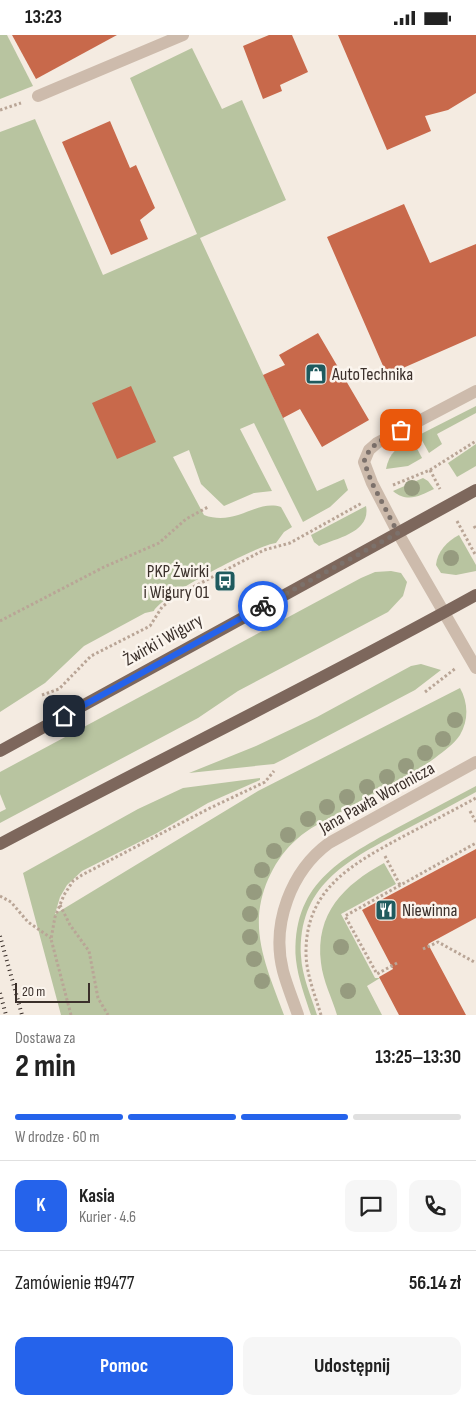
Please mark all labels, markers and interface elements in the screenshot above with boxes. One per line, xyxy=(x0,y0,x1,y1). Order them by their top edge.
text: 13:23 xyxy=(25,6,62,29)
shop icon: AutoTechnika xyxy=(304,362,328,386)
place label: AutoTechnika xyxy=(331,364,413,385)
pin xyxy=(380,409,422,451)
icon: bag xyxy=(387,416,415,444)
place label: PKP Żwirki i Wigury 01 xyxy=(144,561,210,603)
bus stop icon: PKP Żwirki i Wigury 01 xyxy=(213,569,237,593)
courier xyxy=(238,581,288,631)
icon: bike xyxy=(249,592,277,620)
street label: Żwirki i Wigury xyxy=(120,610,206,670)
pin xyxy=(43,695,85,737)
icon: home xyxy=(50,702,78,730)
street label: Jana Pawła Woronicza xyxy=(315,758,438,839)
restaurant icon: Niewinna xyxy=(374,898,398,922)
place label: Niewinna xyxy=(402,900,458,921)
scale bar xyxy=(15,980,90,1003)
text: 20 m xyxy=(22,983,45,1000)
text: Dostawa za xyxy=(15,1029,76,1048)
text: 13:25–13:30 xyxy=(375,1046,461,1069)
text: 2 min xyxy=(15,1047,76,1086)
text: W drodze · 60 m xyxy=(15,1128,99,1147)
button: chat xyxy=(345,1180,397,1232)
button: phone xyxy=(409,1180,461,1232)
text: Kasia xyxy=(79,1185,115,1208)
text: K xyxy=(36,1194,46,1217)
text: Kurier · 4.6 xyxy=(79,1208,136,1227)
text: Zamówienie #9477 xyxy=(15,1272,134,1295)
text: 56.14 zł xyxy=(409,1272,461,1295)
button: Pomoc xyxy=(15,1337,233,1395)
button: Udostępnij xyxy=(243,1337,461,1395)

